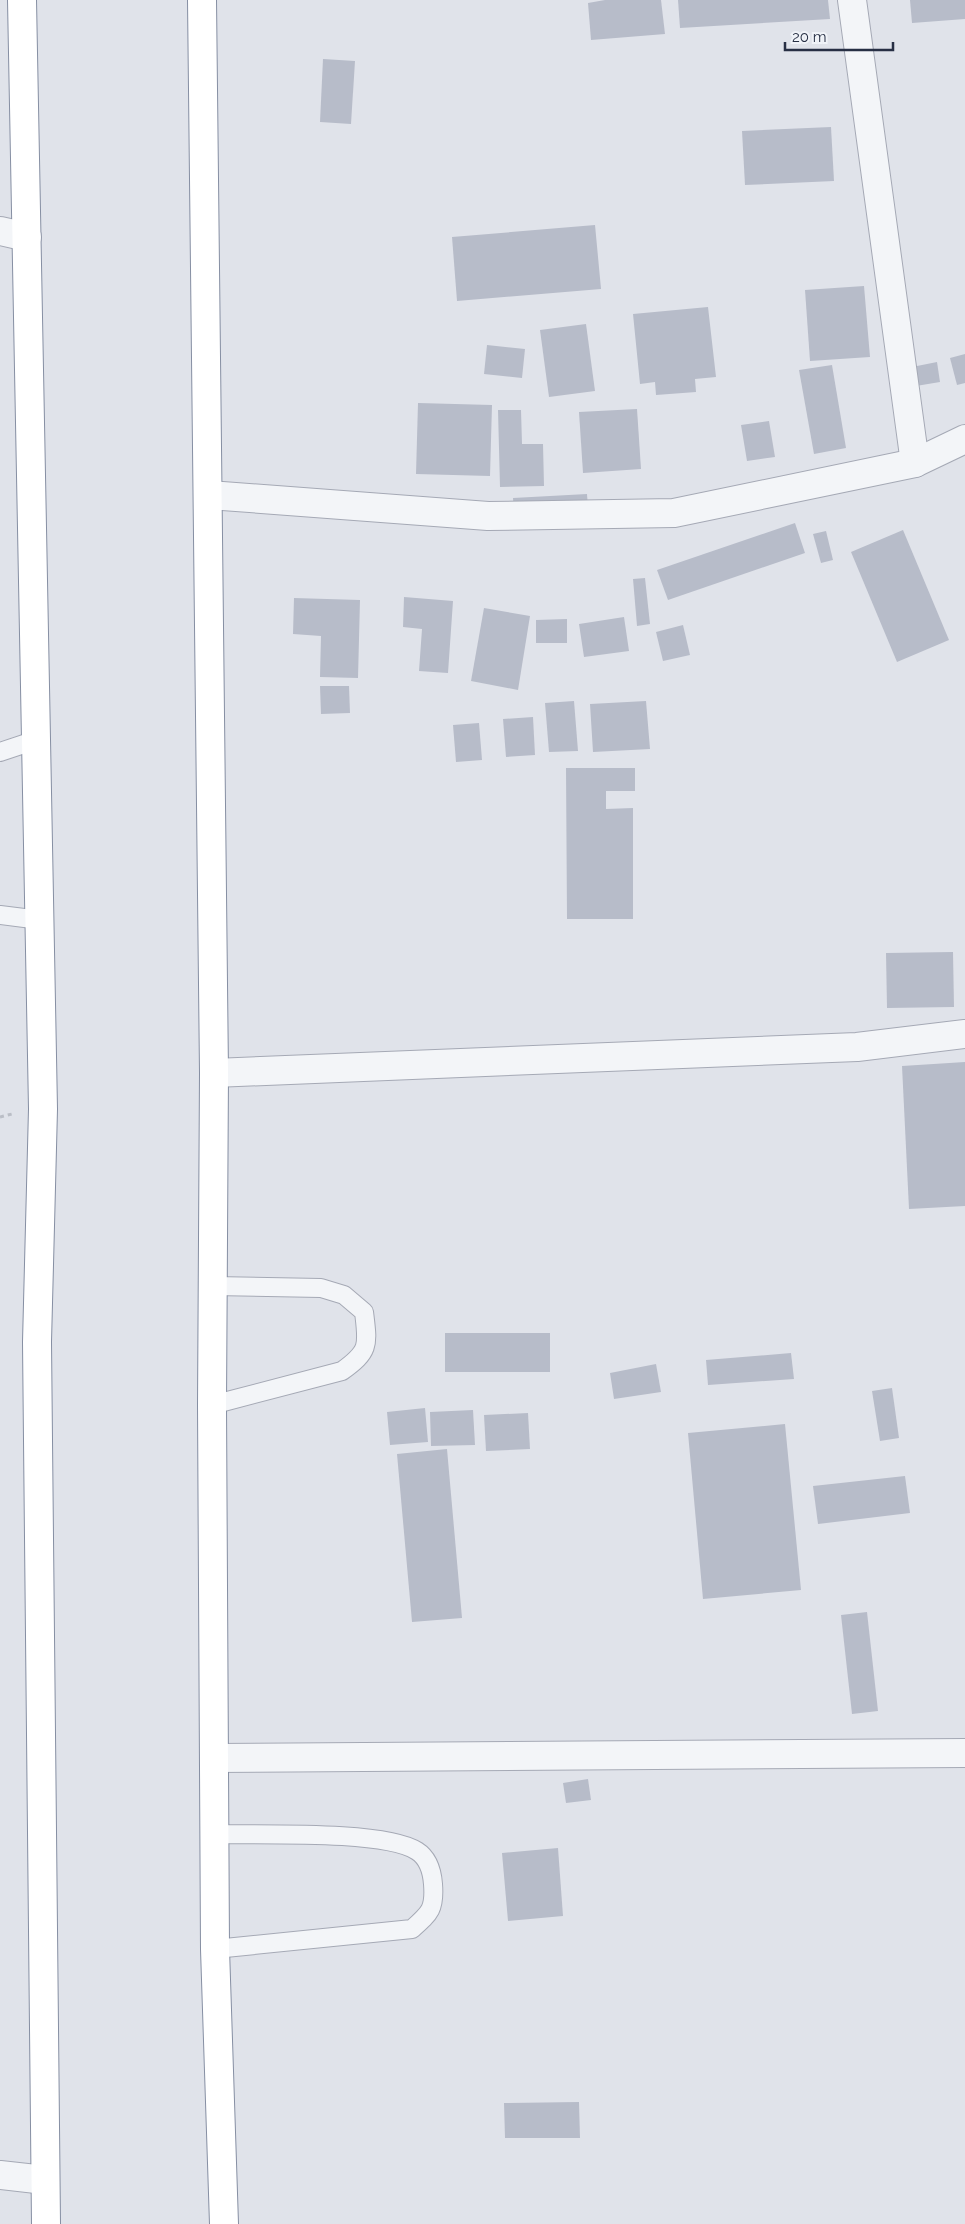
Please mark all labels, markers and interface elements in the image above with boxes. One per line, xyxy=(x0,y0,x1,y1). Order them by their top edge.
scale bar xyxy=(785,20,892,52)
text: 20 m xyxy=(792,28,827,46)

